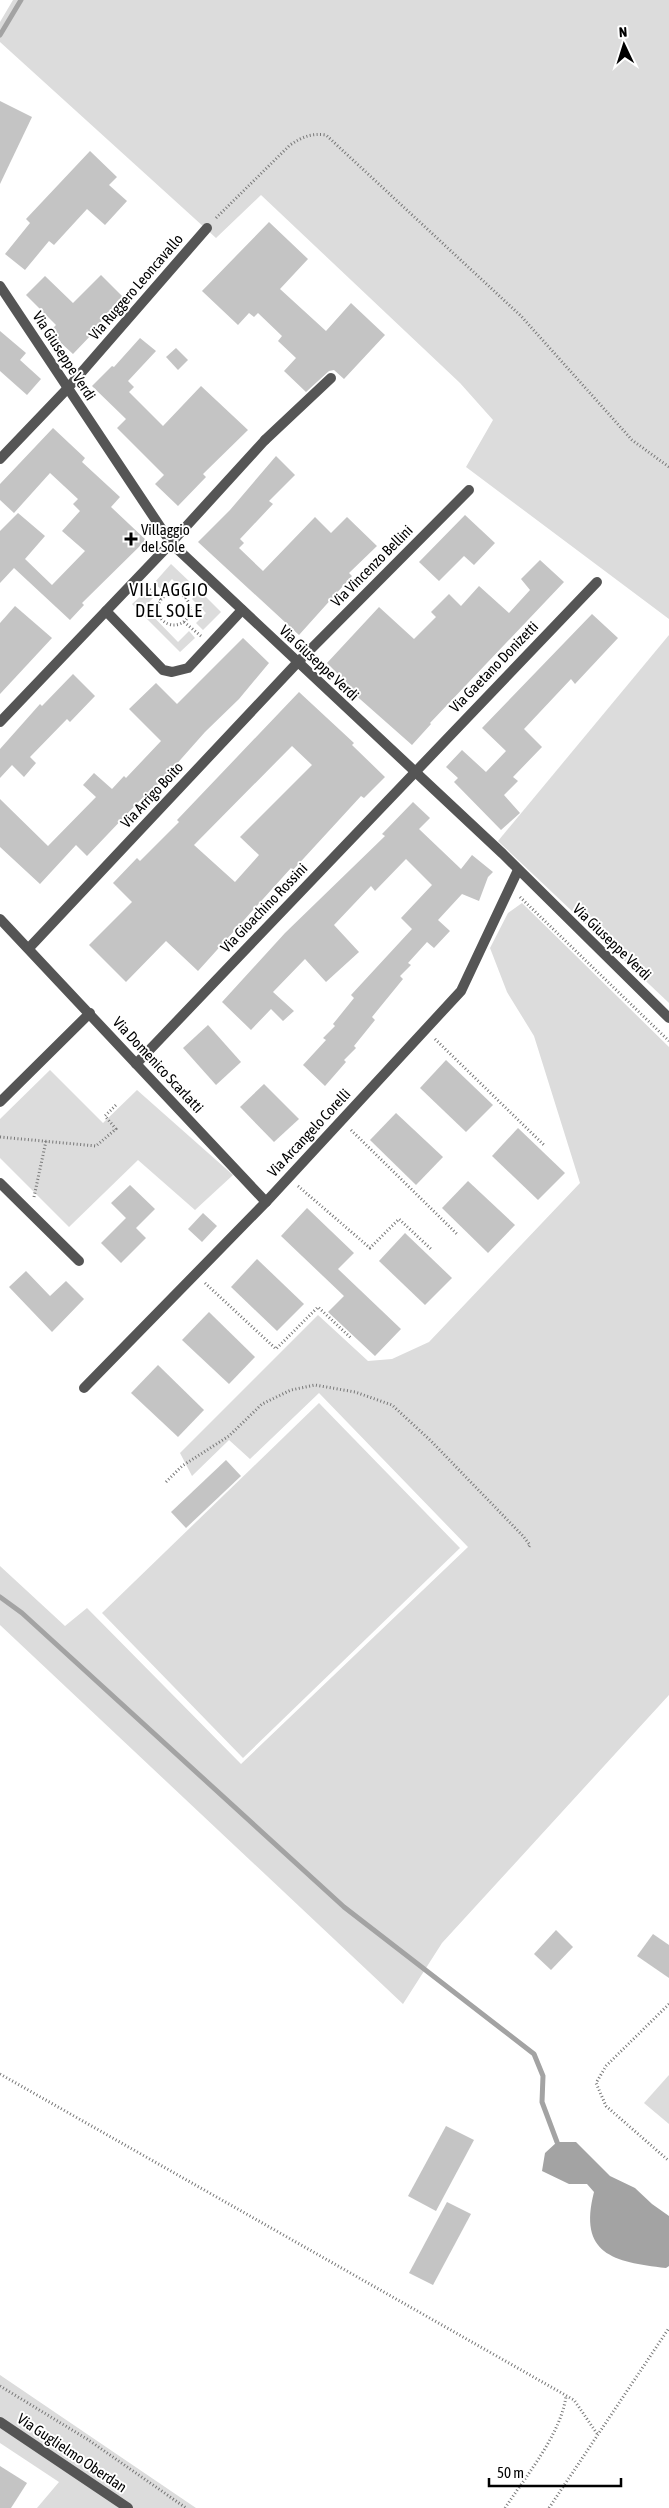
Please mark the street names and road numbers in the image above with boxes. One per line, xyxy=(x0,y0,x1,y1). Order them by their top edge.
street label: Via Ruggero Leoncavallo xyxy=(85,230,186,343)
street label: Via Giuseppe Verdi xyxy=(29,308,99,403)
street label: Via Vincenzo Bellini xyxy=(327,521,416,610)
street label: Via Gaetano Donizetti xyxy=(446,618,541,716)
street label: Via Giuseppe Verdi xyxy=(276,622,363,704)
street label: Via Arrigo Boito xyxy=(117,758,186,831)
street label: Via Gioachino Rossini xyxy=(217,860,310,956)
street label: Via Giuseppe Verdi xyxy=(570,900,655,983)
street label: Via Domenico Scarlatti xyxy=(110,1013,207,1116)
street label: Via Arcangelo Corelli xyxy=(264,1085,354,1180)
street label: Via Guglielmo Oberdan xyxy=(14,2410,130,2495)

